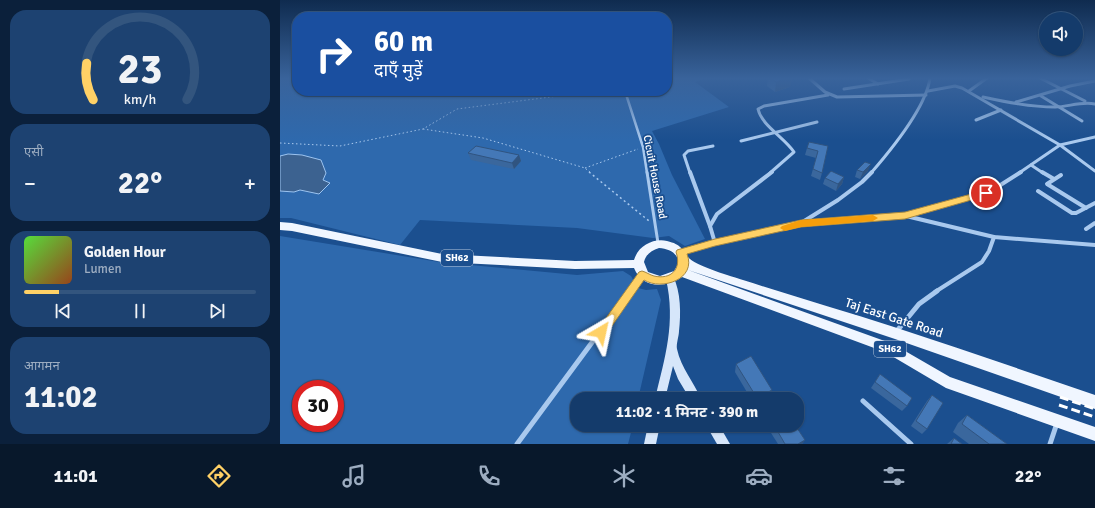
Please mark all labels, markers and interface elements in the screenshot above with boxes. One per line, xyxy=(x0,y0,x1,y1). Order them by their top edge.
map controls xyxy=(1039,12,1083,56)
button: sound xyxy=(1039,12,1083,56)
text: 60 m xyxy=(374,25,433,59)
icon: right xyxy=(308,28,360,80)
text: 23 xyxy=(118,44,162,95)
text: दाएँ मुड़ें xyxy=(374,59,423,81)
text: km/h xyxy=(124,91,156,108)
street label: Cicuit House Road xyxy=(640,134,670,220)
text: एसी xyxy=(24,144,43,160)
text: 22° xyxy=(118,165,162,202)
text: − xyxy=(24,170,36,197)
text: + xyxy=(244,170,256,197)
pin xyxy=(969,176,1003,210)
icon: arrive xyxy=(975,182,997,204)
text: Golden Hour xyxy=(84,243,166,261)
road number: SH62 xyxy=(441,250,473,266)
text: Lumen xyxy=(84,261,122,277)
street label: Taj East Gate Road xyxy=(843,295,945,341)
icon: previous xyxy=(52,300,74,322)
icon: pause xyxy=(129,300,151,322)
icon: next xyxy=(206,300,228,322)
position arrow xyxy=(580,311,622,353)
road number: SH62 xyxy=(874,341,906,357)
text: आगमन xyxy=(24,358,60,374)
text: 11:02 xyxy=(24,379,98,416)
speed limit sign: 30 xyxy=(292,380,344,432)
text: 11:02 · 1 मिनट · 390 m xyxy=(616,403,758,421)
icon: directions xyxy=(205,462,233,490)
icon: music xyxy=(340,462,368,490)
icon: phone xyxy=(475,462,503,490)
icon: climate xyxy=(610,462,638,490)
icon: car xyxy=(745,462,773,490)
icon: filters xyxy=(880,462,908,490)
text: 11:01 xyxy=(54,465,98,487)
text: 22° xyxy=(1015,465,1041,487)

